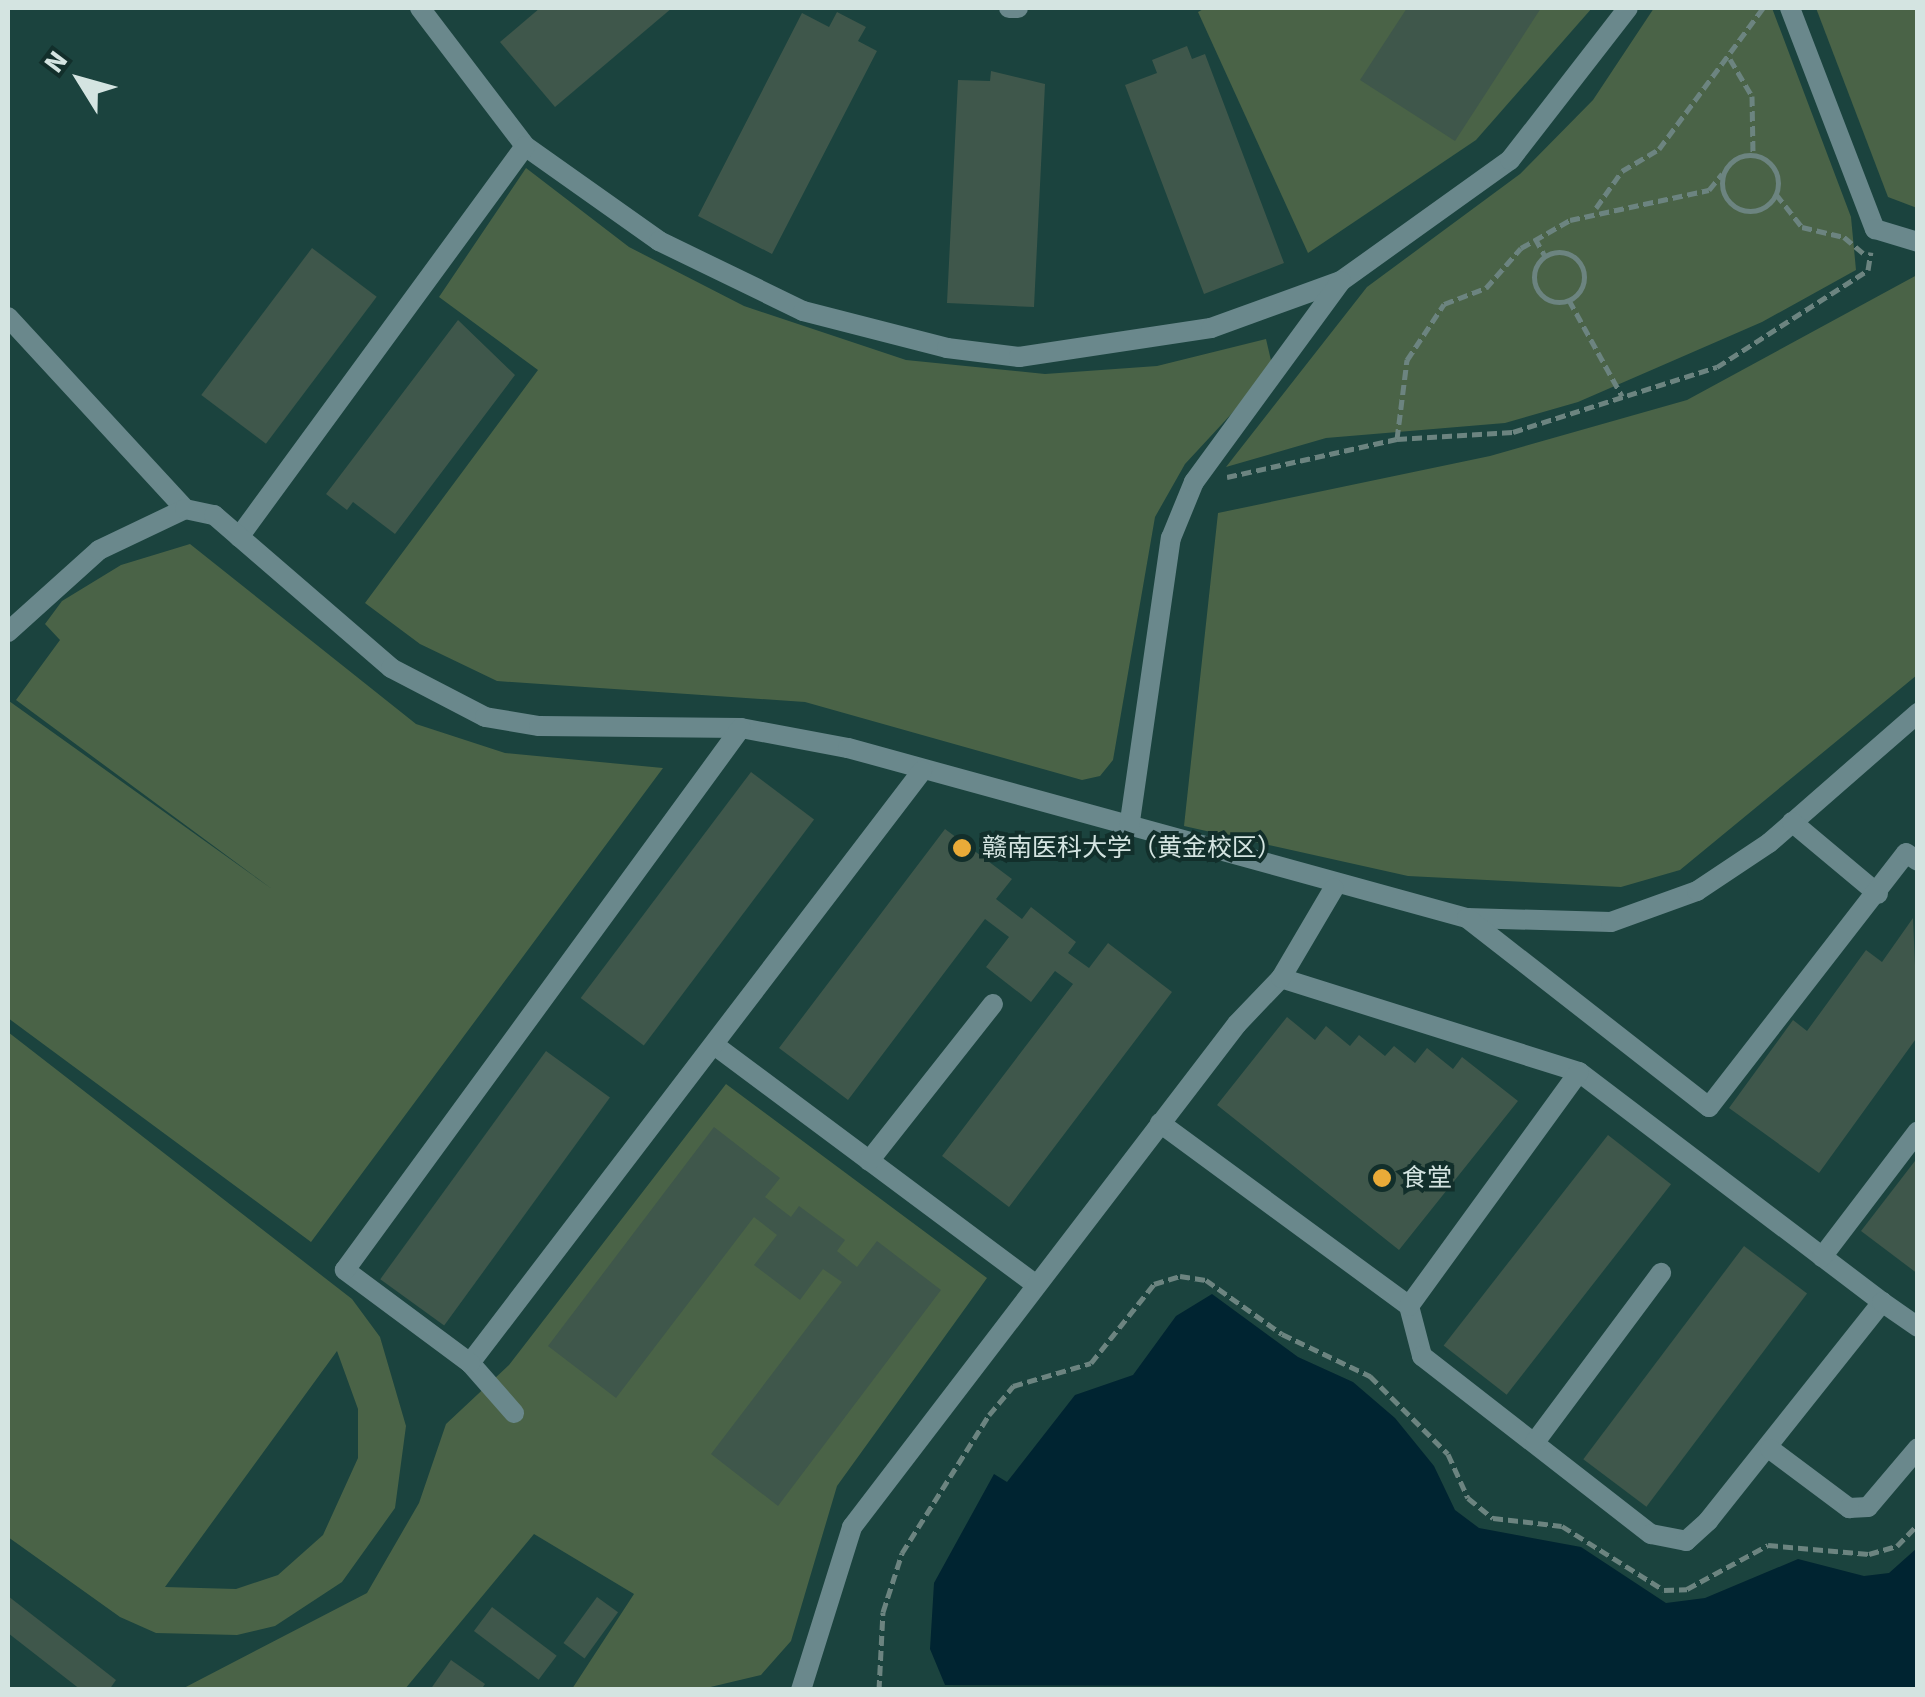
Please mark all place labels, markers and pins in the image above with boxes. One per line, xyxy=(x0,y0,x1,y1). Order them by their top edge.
place label: 赣南医科大学（黄金校区） xyxy=(982,833,1282,863)
marker: 赣南医科大学（黄金校区） xyxy=(951,837,973,859)
place label: 食堂 xyxy=(1402,1163,1452,1193)
marker: 食堂 xyxy=(1371,1167,1393,1189)

